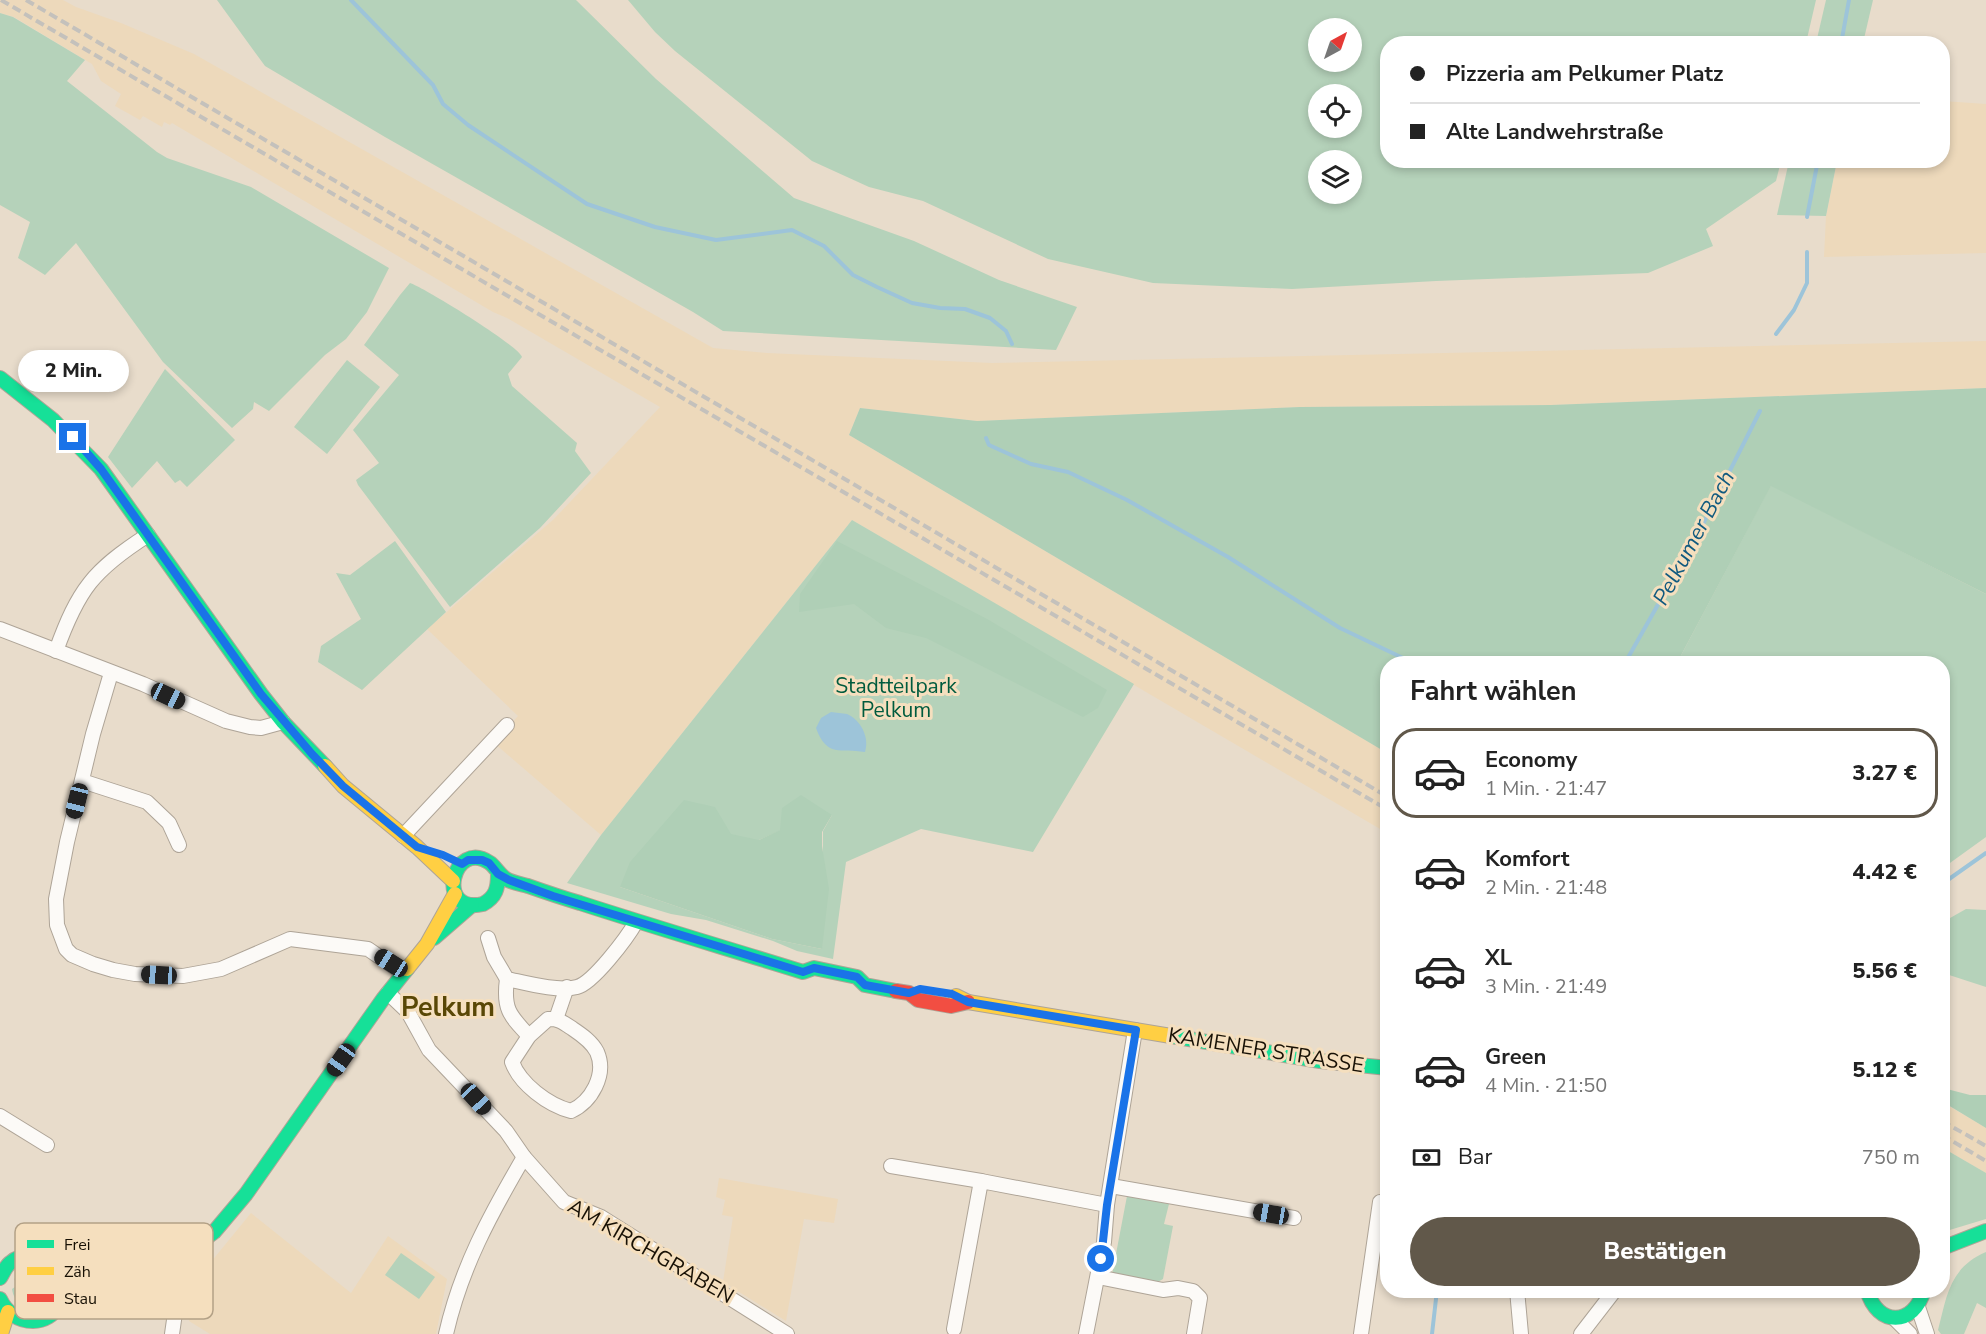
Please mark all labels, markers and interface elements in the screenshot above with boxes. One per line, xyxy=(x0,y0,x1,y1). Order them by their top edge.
north arrow xyxy=(1308,18,1362,72)
map controls xyxy=(1308,18,1362,204)
text: Pizzeria am Pelkumer Platz xyxy=(1446,59,1723,89)
button: locate xyxy=(1308,84,1362,138)
text: Alte Landwehrstraße xyxy=(1446,117,1664,147)
button: layers xyxy=(1308,150,1362,204)
callout: 2 Min. xyxy=(17,350,128,392)
text: 2 Min. xyxy=(45,357,102,384)
route end xyxy=(59,423,86,450)
water label: Pelkumer Bach xyxy=(1646,465,1742,611)
park label: Stadtteilpark Pelkum xyxy=(835,672,957,724)
text: Fahrt wählen xyxy=(1410,673,1576,710)
car xyxy=(148,680,188,712)
text: Economy xyxy=(1485,745,1577,775)
icon: car xyxy=(1413,746,1467,800)
text: 3.27 € xyxy=(1852,758,1917,788)
text: 1 Min. · 21:47 xyxy=(1485,775,1607,802)
car xyxy=(64,781,90,821)
text: Komfort xyxy=(1485,844,1569,874)
icon: car xyxy=(1413,845,1467,899)
text: 4.42 € xyxy=(1852,857,1917,887)
text: 2 Min. · 21:48 xyxy=(1485,874,1607,901)
text: XL xyxy=(1485,943,1512,973)
icon: car xyxy=(1413,944,1467,998)
car xyxy=(371,946,411,980)
text: 5.56 € xyxy=(1852,956,1917,986)
car xyxy=(141,965,177,985)
text: 3 Min. · 21:49 xyxy=(1485,973,1607,1000)
district label: Pelkum xyxy=(401,989,495,1026)
street label: KAMENER STRASSE xyxy=(1166,1021,1366,1079)
car xyxy=(323,1040,359,1080)
text: Green xyxy=(1485,1042,1546,1072)
icon: car xyxy=(1413,1043,1467,1097)
text: 5.12 € xyxy=(1852,1055,1917,1085)
text: 4 Min. · 21:50 xyxy=(1485,1072,1607,1099)
car xyxy=(457,1080,495,1118)
icon: cash xyxy=(1410,1141,1443,1174)
text: Bar xyxy=(1458,1142,1492,1172)
text: 750 m xyxy=(1862,1144,1920,1171)
street label: AM KIRCHGRABEN xyxy=(563,1192,739,1310)
car xyxy=(1252,1202,1290,1226)
button: Bestätigen xyxy=(1410,1217,1920,1286)
legend xyxy=(15,1223,213,1319)
text: Frei xyxy=(64,1234,90,1256)
route start xyxy=(1087,1245,1114,1272)
text: Zäh xyxy=(64,1261,91,1283)
text: Stau xyxy=(64,1288,97,1310)

